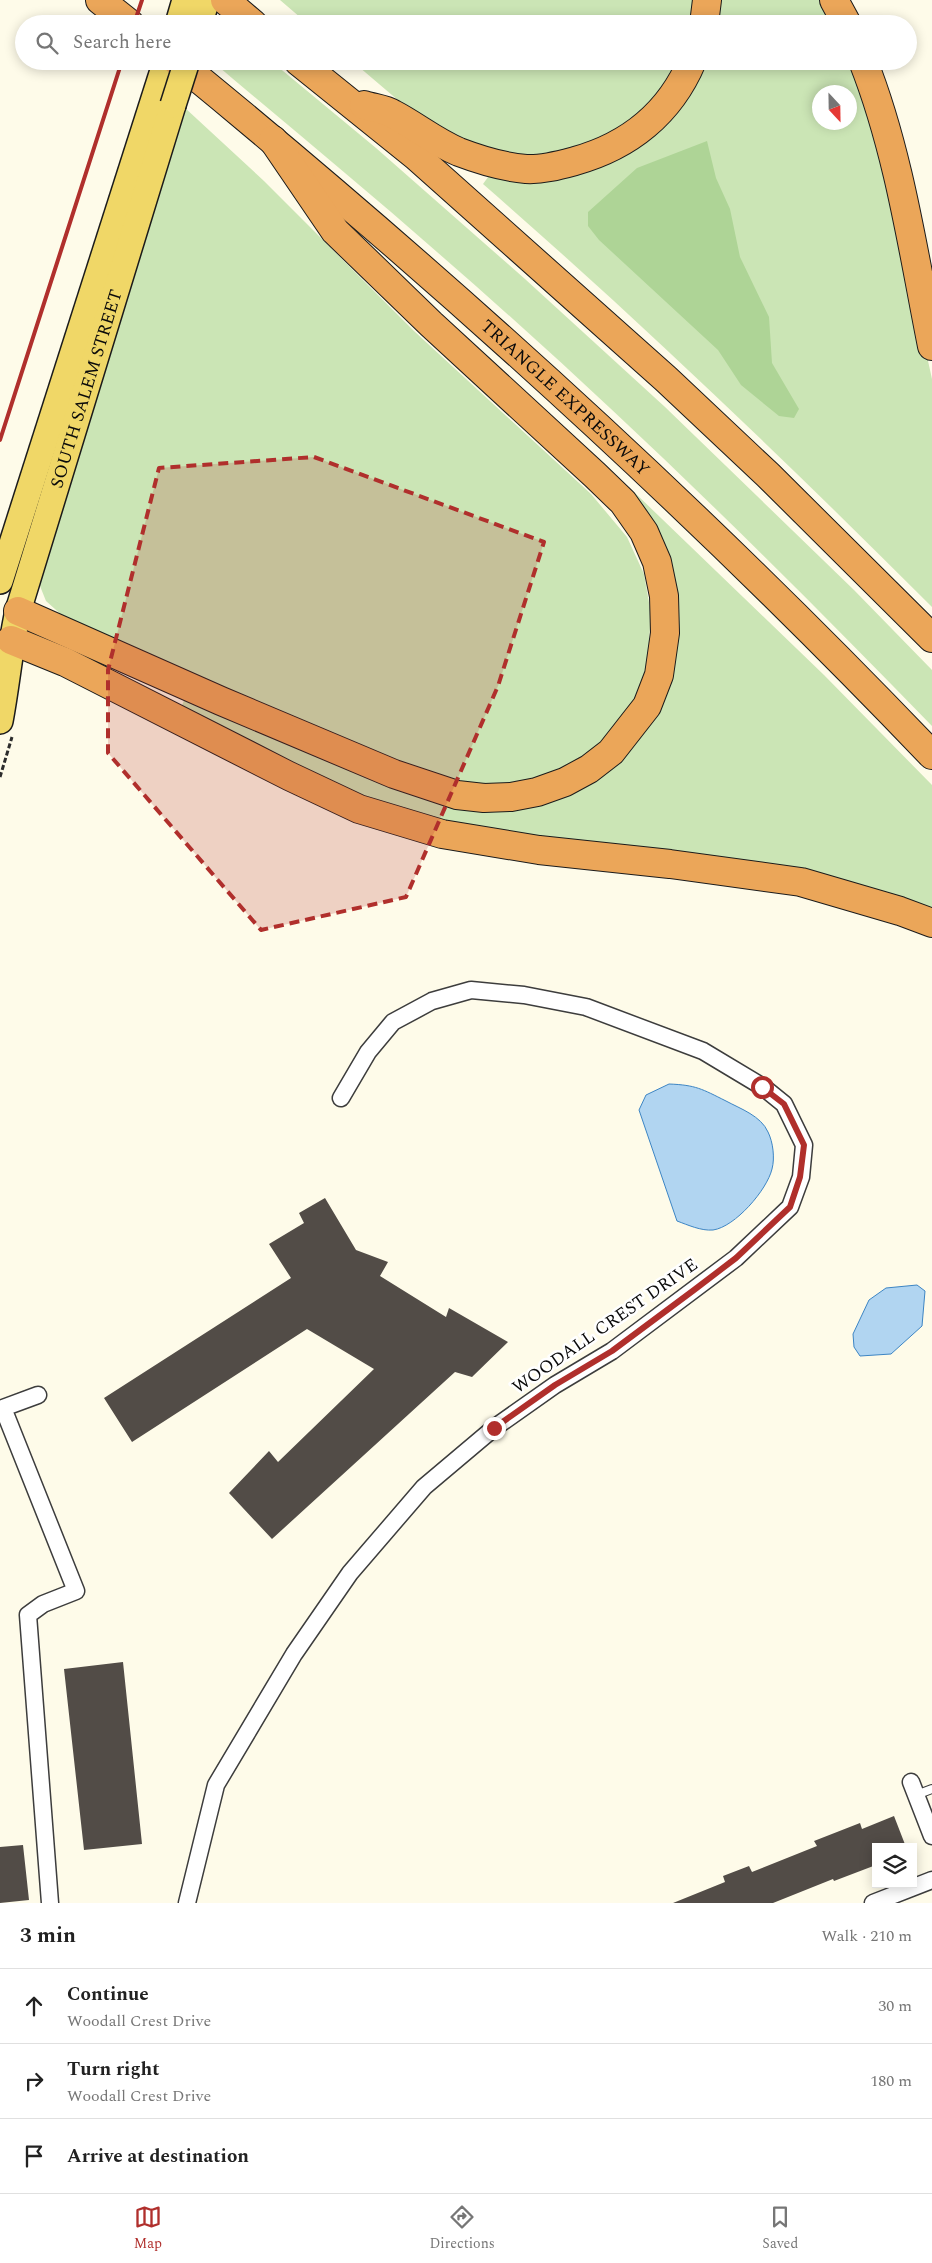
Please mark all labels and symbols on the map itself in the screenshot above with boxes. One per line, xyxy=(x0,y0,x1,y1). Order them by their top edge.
north arrow xyxy=(812,85,857,130)
street label: SOUTH SALEM STREET xyxy=(43,286,129,491)
street label: TRIANGLE EXPRESSWAY xyxy=(475,313,656,482)
route start xyxy=(751,1076,774,1099)
street label: WOODALL CREST DRIVE xyxy=(507,1251,703,1401)
route end xyxy=(483,1417,506,1440)

